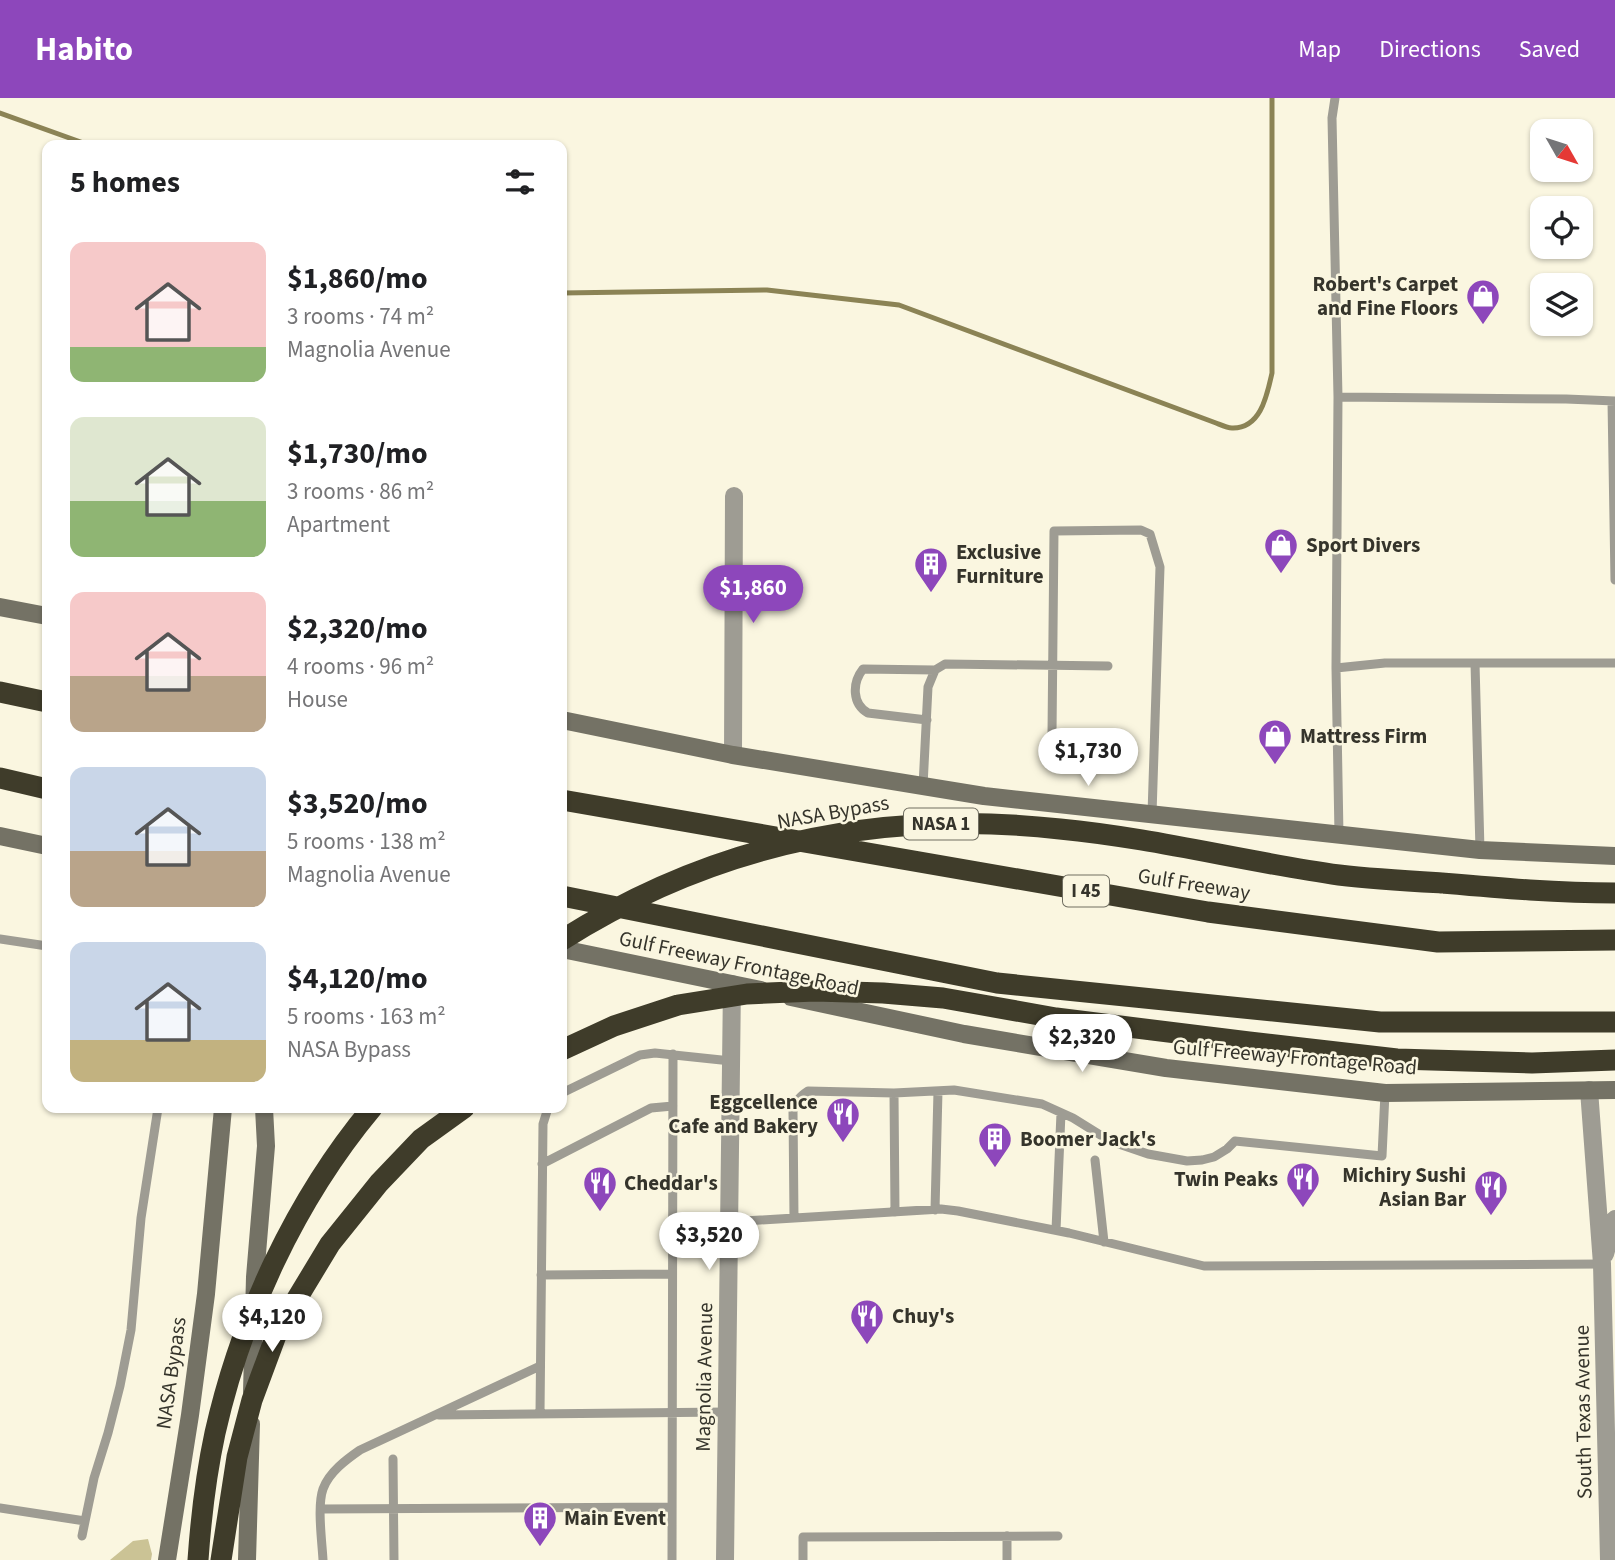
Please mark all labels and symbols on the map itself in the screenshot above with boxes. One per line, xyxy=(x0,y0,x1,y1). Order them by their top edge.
north arrow xyxy=(1530,119,1592,182)
place label: Robert's Carpet and Fine Floors xyxy=(1313,269,1458,323)
shop icon: Robert's Carpet and Fine Floors xyxy=(1464,277,1502,326)
shop icon: Sport Divers xyxy=(1262,526,1300,575)
place label: Sport Divers xyxy=(1306,530,1420,560)
place label: Exclusive Furniture xyxy=(956,537,1044,591)
building icon: Exclusive Furniture xyxy=(912,545,950,594)
pin: $1,860 xyxy=(696,566,810,625)
shop icon: Mattress Firm xyxy=(1256,717,1294,766)
place label: Mattress Firm xyxy=(1300,721,1427,751)
pin: $1,730 xyxy=(1031,728,1145,788)
street label: NASA Bypass xyxy=(775,787,892,837)
road number: NASA 1 xyxy=(904,808,978,839)
street label: Gulf Freeway xyxy=(1136,860,1252,908)
road number: I 45 xyxy=(1063,876,1109,906)
street label: Gulf Freeway Frontage Road xyxy=(616,923,862,1003)
pin: $2,320 xyxy=(1025,1014,1139,1074)
street label: Gulf Freeway Frontage Road xyxy=(1172,1031,1418,1083)
place label: Eggcellence Cafe and Bakery xyxy=(668,1087,818,1141)
restaurant icon: Eggcellence Cafe and Bakery xyxy=(824,1095,862,1144)
building icon: Boomer Jack's xyxy=(976,1120,1014,1169)
place label: Boomer Jack's xyxy=(1020,1124,1156,1154)
restaurant icon: Twin Peaks xyxy=(1284,1160,1322,1209)
place label: Michiry Sushi Asian Bar xyxy=(1342,1160,1467,1214)
restaurant icon: Cheddar's xyxy=(581,1164,619,1213)
place label: Twin Peaks xyxy=(1174,1164,1278,1194)
place label: Cheddar's xyxy=(624,1168,718,1198)
restaurant icon: Michiry Sushi Asian Bar xyxy=(1472,1168,1510,1217)
pin: $3,520 xyxy=(652,1212,766,1272)
pin: $4,120 xyxy=(215,1294,329,1354)
restaurant icon: Chuy's xyxy=(848,1297,886,1346)
place label: Chuy's xyxy=(892,1301,954,1331)
street label: Magnolia Avenue xyxy=(688,1302,720,1452)
street label: NASA Bypass xyxy=(148,1315,194,1431)
street label: South Texas Avenue xyxy=(1566,1325,1600,1499)
building icon: Main Event xyxy=(521,1499,559,1548)
place label: Main Event xyxy=(564,1503,666,1533)

